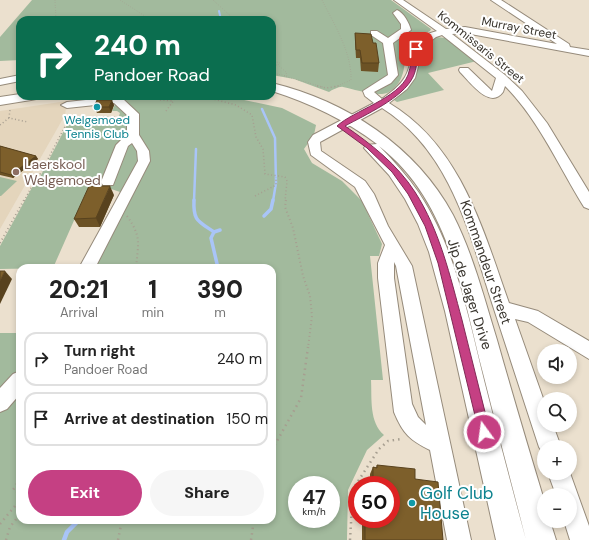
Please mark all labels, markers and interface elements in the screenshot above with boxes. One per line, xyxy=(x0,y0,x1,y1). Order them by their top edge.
street label: Kommissaris Street xyxy=(434,7,528,87)
street label: Murray Street xyxy=(480,13,558,43)
text: 240 m xyxy=(94,27,181,64)
icon: right xyxy=(28,32,80,84)
pin xyxy=(399,32,433,66)
icon: arrive xyxy=(405,38,427,60)
text: Pandoer Road xyxy=(94,63,210,87)
marker: Welgemoed Tennis Club xyxy=(92,102,102,112)
place label: Welgemoed Tennis Club xyxy=(64,112,130,142)
place label: Laerskool Welgemoed xyxy=(24,155,101,189)
marker: Laerskool Welgemoed xyxy=(11,167,21,177)
street label: Kommandeur Street xyxy=(456,198,516,326)
street label: Jip de Jager Drive xyxy=(444,236,496,352)
text: 20:21 xyxy=(49,274,109,305)
text: 1 xyxy=(148,274,157,305)
text: 390 xyxy=(197,274,243,305)
text: Arrival xyxy=(60,304,98,321)
text: min xyxy=(142,304,164,321)
text: m xyxy=(214,304,226,321)
text: Turn right xyxy=(64,341,135,361)
map controls xyxy=(537,344,577,528)
button: sound xyxy=(537,344,577,384)
icon: right xyxy=(30,348,52,370)
text: 240 m xyxy=(217,349,262,369)
text: Pandoer Road xyxy=(64,361,148,378)
button: search xyxy=(537,392,577,432)
icon: arrive xyxy=(30,408,52,430)
text: Arrive at destination xyxy=(64,409,215,429)
text: 150 m xyxy=(227,409,268,429)
position arrow xyxy=(463,411,505,453)
button: + xyxy=(537,440,577,480)
button: Exit xyxy=(28,470,142,516)
button: Share xyxy=(150,470,264,516)
speed limit sign: 50 xyxy=(348,476,400,528)
place label: Golf Club House xyxy=(420,482,493,524)
text: 47 xyxy=(302,484,326,510)
button: − xyxy=(537,488,577,528)
marker: Golf Club House xyxy=(407,498,417,508)
text: km/h xyxy=(302,505,326,518)

